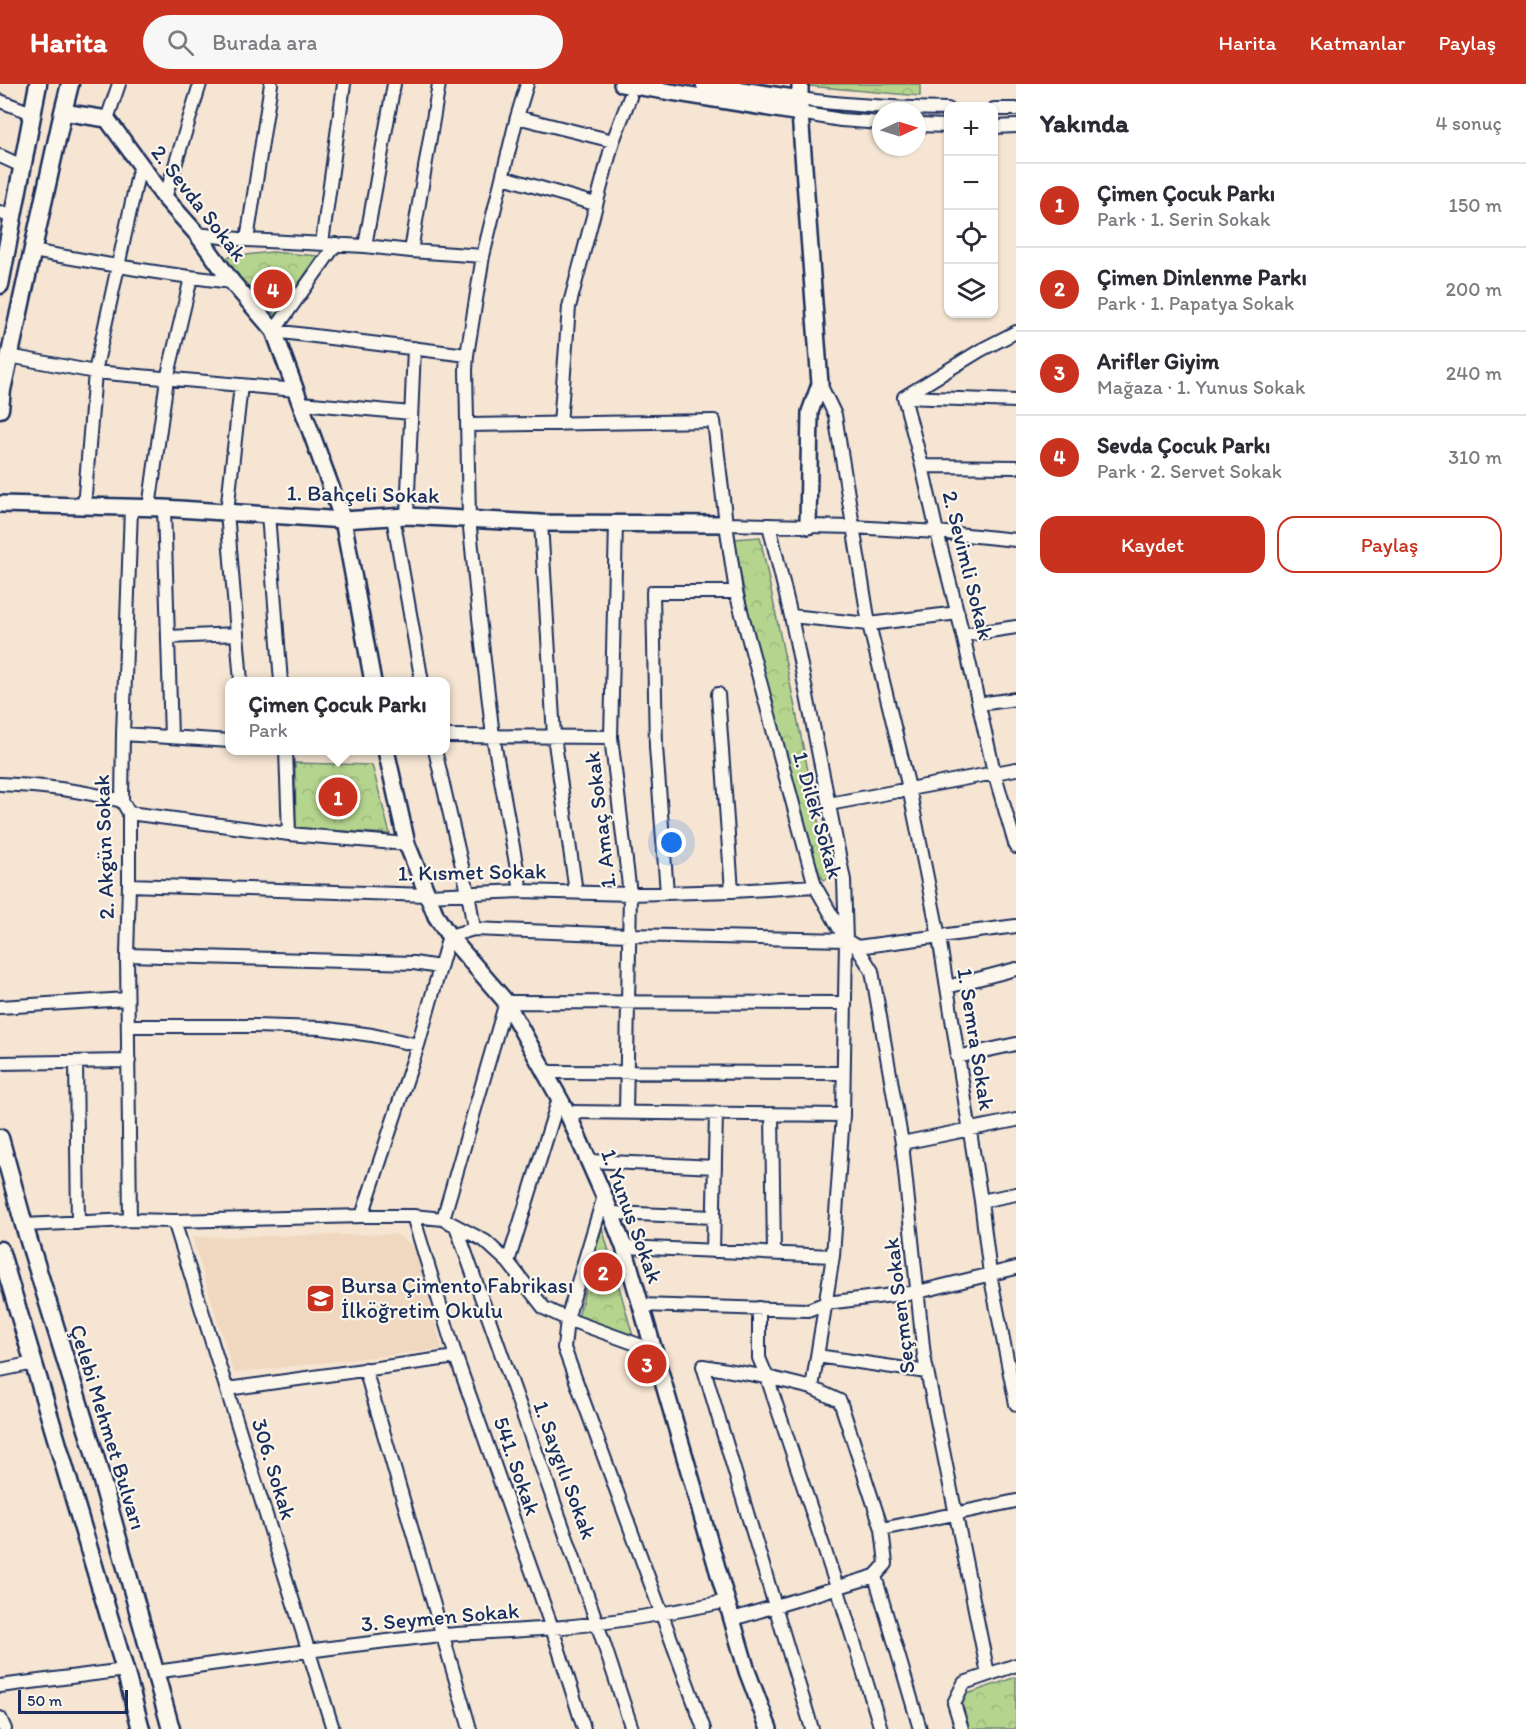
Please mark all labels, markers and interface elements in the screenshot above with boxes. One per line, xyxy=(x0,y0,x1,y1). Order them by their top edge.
search box xyxy=(143,15,563,69)
text: Harita xyxy=(30,25,107,59)
icon: search xyxy=(164,26,197,59)
text: Burada ara xyxy=(212,29,317,56)
text: Harita xyxy=(1218,30,1276,55)
text: Katmanlar xyxy=(1309,30,1405,55)
text: Paylaş xyxy=(1438,30,1496,55)
north arrow xyxy=(872,102,926,156)
map controls xyxy=(944,102,998,318)
button: + xyxy=(944,102,998,156)
text: Yakında xyxy=(1040,107,1129,139)
text: 4 sonuç xyxy=(1435,111,1502,135)
street label: 2. Sevda Sokak xyxy=(145,139,253,267)
button: − xyxy=(944,156,998,210)
text: Çimen Çocuk Parkı xyxy=(1097,180,1275,207)
text: 1 xyxy=(1055,193,1064,217)
text: 150 m xyxy=(1449,193,1502,217)
text: Park · 1. Serin Sokak xyxy=(1097,207,1270,231)
button: locate xyxy=(944,210,998,264)
button: layers xyxy=(944,264,998,318)
text: Çimen Dinlenme Parkı xyxy=(1097,264,1307,291)
pin: 4 xyxy=(254,266,292,312)
text: 2 xyxy=(1054,277,1065,301)
text: 200 m xyxy=(1446,277,1502,301)
text: Park · 1. Papatya Sokak xyxy=(1097,291,1294,315)
text: Arifler Giyim xyxy=(1097,348,1219,375)
text: 3 xyxy=(1054,361,1065,385)
text: 240 m xyxy=(1446,361,1502,385)
text: Mağaza · 1. Yunus Sokak xyxy=(1097,375,1305,399)
text: Sevda Çocuk Parkı xyxy=(1097,432,1270,459)
text: 4 xyxy=(1053,445,1066,469)
text: 310 m xyxy=(1448,445,1502,469)
text: Park · 2. Servet Sokak xyxy=(1097,459,1282,483)
street label: 1. Bahçeli Sokak xyxy=(286,479,440,509)
street label: 2. Sevimli Sokak xyxy=(936,488,1000,642)
button: Kaydet xyxy=(1040,516,1265,573)
button: Paylaş xyxy=(1277,516,1502,573)
popup xyxy=(225,677,450,755)
text: Çimen Çocuk Parkı xyxy=(248,691,427,718)
text: Park xyxy=(248,718,288,742)
street label: 1. Dilek Sokak xyxy=(787,748,849,882)
street label: 1. Amaç Sokak xyxy=(578,750,622,890)
street label: 2. Akgün Sokak xyxy=(88,774,120,920)
pin: 1 xyxy=(318,774,358,820)
your location xyxy=(657,828,686,857)
street label: 1. Kısmet Sokak xyxy=(397,857,547,887)
street label: 1. Semra Sokak xyxy=(951,966,1001,1113)
street label: 1. Yunus Sokak xyxy=(595,1145,669,1288)
street label: Seçmen Sokak xyxy=(877,1236,921,1375)
pin: 2 xyxy=(584,1250,622,1294)
place label: Bursa Çimento Fabrikası İlköğretim Okulu xyxy=(341,1272,573,1324)
school or university icon: Bursa Çimento Fabrikası İlköğretim Okulu xyxy=(304,1282,336,1314)
street label: Çelebi Mehmet Bulvarı xyxy=(64,1321,152,1533)
pin: 3 xyxy=(628,1342,666,1386)
street label: 1. Saygılı Sokak xyxy=(527,1397,603,1543)
street label: 541. Sokak xyxy=(488,1413,546,1519)
street label: 306. Sokak xyxy=(246,1415,302,1523)
street label: 3. Seymen Sokak xyxy=(360,1597,520,1637)
scale bar xyxy=(18,1687,128,1714)
text: 50 m xyxy=(27,1691,62,1710)

